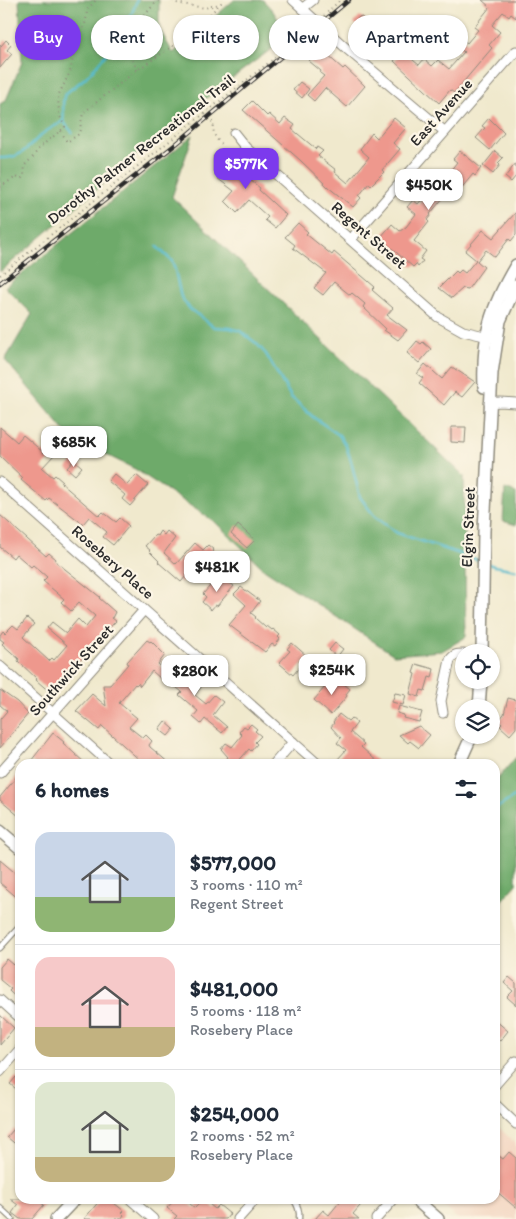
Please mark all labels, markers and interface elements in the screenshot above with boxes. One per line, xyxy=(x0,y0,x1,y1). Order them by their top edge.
chip: Buy xyxy=(15,15,81,60)
chip: Rent xyxy=(91,15,163,60)
chip: Filters xyxy=(173,15,259,60)
chip: New xyxy=(269,15,338,60)
chip: Apartment xyxy=(348,15,468,60)
street label: Dorothy Palmer Recreational Trail xyxy=(43,70,239,228)
street label: East Avenue xyxy=(406,74,476,150)
pin: $577K xyxy=(211,148,281,190)
text: $577K xyxy=(225,154,267,173)
pin: $450K xyxy=(394,168,464,211)
text: $450K xyxy=(406,175,452,194)
street label: Regent Street xyxy=(328,197,410,273)
pin: $685K xyxy=(39,426,109,468)
text: $685K xyxy=(52,432,96,451)
street label: Elgin Street xyxy=(457,486,479,568)
street label: Rosebery Place xyxy=(68,521,158,603)
pin: $481K xyxy=(182,550,252,593)
text: $481K xyxy=(195,557,239,576)
street label: Southwick Street xyxy=(25,620,117,720)
map controls xyxy=(455,644,500,744)
button: locate xyxy=(455,644,500,689)
pin: $280K xyxy=(160,654,230,697)
pin: $254K xyxy=(297,654,367,696)
text: $254K xyxy=(310,660,354,679)
text: $280K xyxy=(172,661,218,680)
button: layers xyxy=(455,699,500,744)
icon: filters xyxy=(452,775,480,803)
text: 6 homes xyxy=(35,777,109,802)
text: $577,000 xyxy=(190,850,276,875)
icon: home xyxy=(75,852,135,912)
text: 3 rooms · 110 m² xyxy=(190,875,303,894)
text: Regent Street xyxy=(190,894,283,913)
text: $481,000 xyxy=(190,976,278,1001)
icon: home xyxy=(75,977,135,1037)
text: 5 rooms · 118 m² xyxy=(190,1001,301,1020)
text: Rosebery Place xyxy=(190,1020,293,1039)
text: $254,000 xyxy=(190,1101,279,1126)
icon: home xyxy=(75,1102,135,1162)
text: 2 rooms · 52 m² xyxy=(190,1126,295,1145)
text: Rosebery Place xyxy=(190,1145,293,1164)

